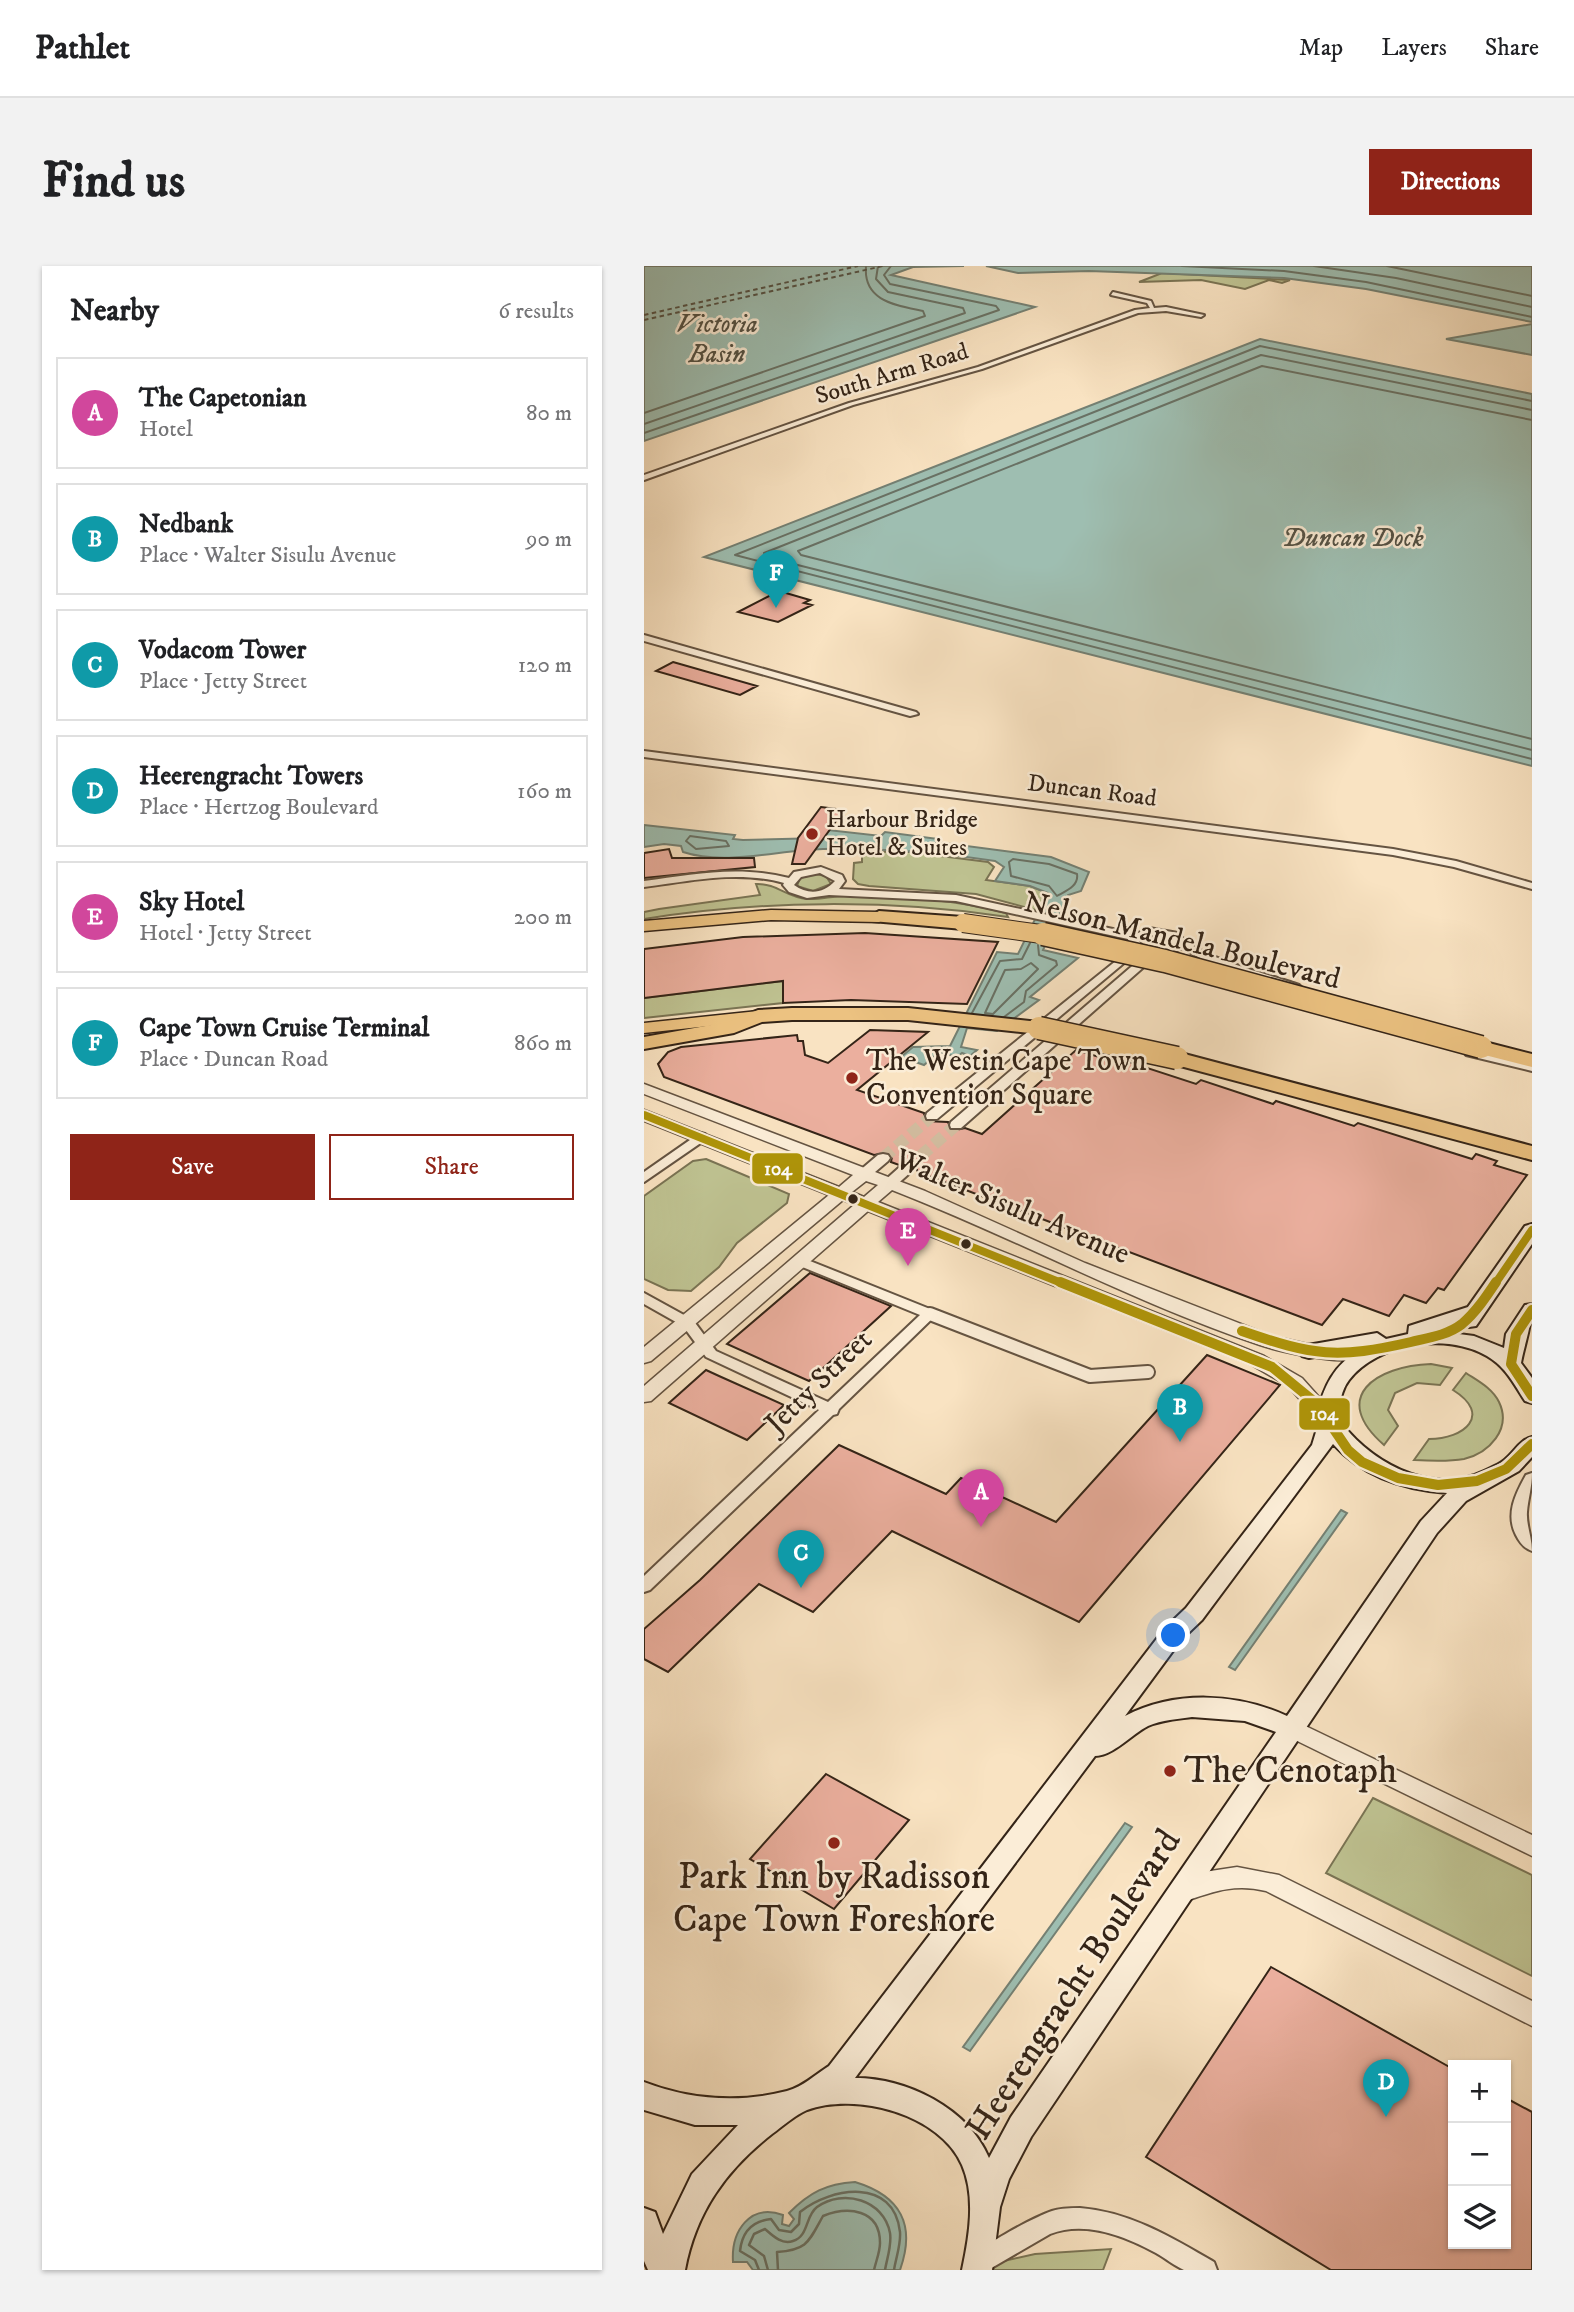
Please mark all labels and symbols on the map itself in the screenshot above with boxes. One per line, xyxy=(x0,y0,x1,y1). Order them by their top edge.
water label: Victoria Basin xyxy=(676,308,758,371)
street label: South Arm Road xyxy=(812,336,972,411)
water label: Duncan Dock xyxy=(1282,522,1424,555)
pin: F xyxy=(753,550,799,608)
street label: Duncan Road xyxy=(1026,768,1158,814)
place label: Harbour Bridge Hotel & Suites xyxy=(826,805,978,863)
marker: Harbour Bridge Hotel & Suites xyxy=(804,826,820,842)
street label: Nelson Mandela Boulevard xyxy=(1020,884,1344,998)
place label: The Westin Cape Town Convention Square xyxy=(866,1043,1147,1114)
marker: The Westin Cape Town Convention Square xyxy=(844,1070,860,1086)
street label: Walter Sisulu Avenue xyxy=(888,1140,1135,1273)
line badge: 104 xyxy=(751,1152,804,1185)
text: 104 xyxy=(764,1158,793,1181)
unlabelled marker xyxy=(846,1192,860,1206)
pin: E xyxy=(885,1208,931,1266)
unlabelled marker xyxy=(959,1237,973,1251)
street label: Jetty Street xyxy=(756,1322,880,1444)
pin: B xyxy=(1157,1384,1203,1442)
line badge: 104 xyxy=(1298,1397,1351,1431)
text: 104 xyxy=(1310,1403,1339,1426)
pin: A xyxy=(958,1469,1004,1527)
pin: C xyxy=(778,1530,824,1588)
your location xyxy=(1156,1618,1190,1652)
place label: The Cenotaph xyxy=(1184,1748,1397,1795)
marker: The Cenotaph xyxy=(1162,1763,1178,1779)
street label: Heerengracht Boulevard xyxy=(956,1820,1192,2149)
marker: Park Inn by Radisson Cape Town Foreshore xyxy=(826,1835,842,1851)
place label: Park Inn by Radisson Cape Town Foreshore xyxy=(673,1854,995,1944)
pin: D xyxy=(1363,2059,1409,2117)

